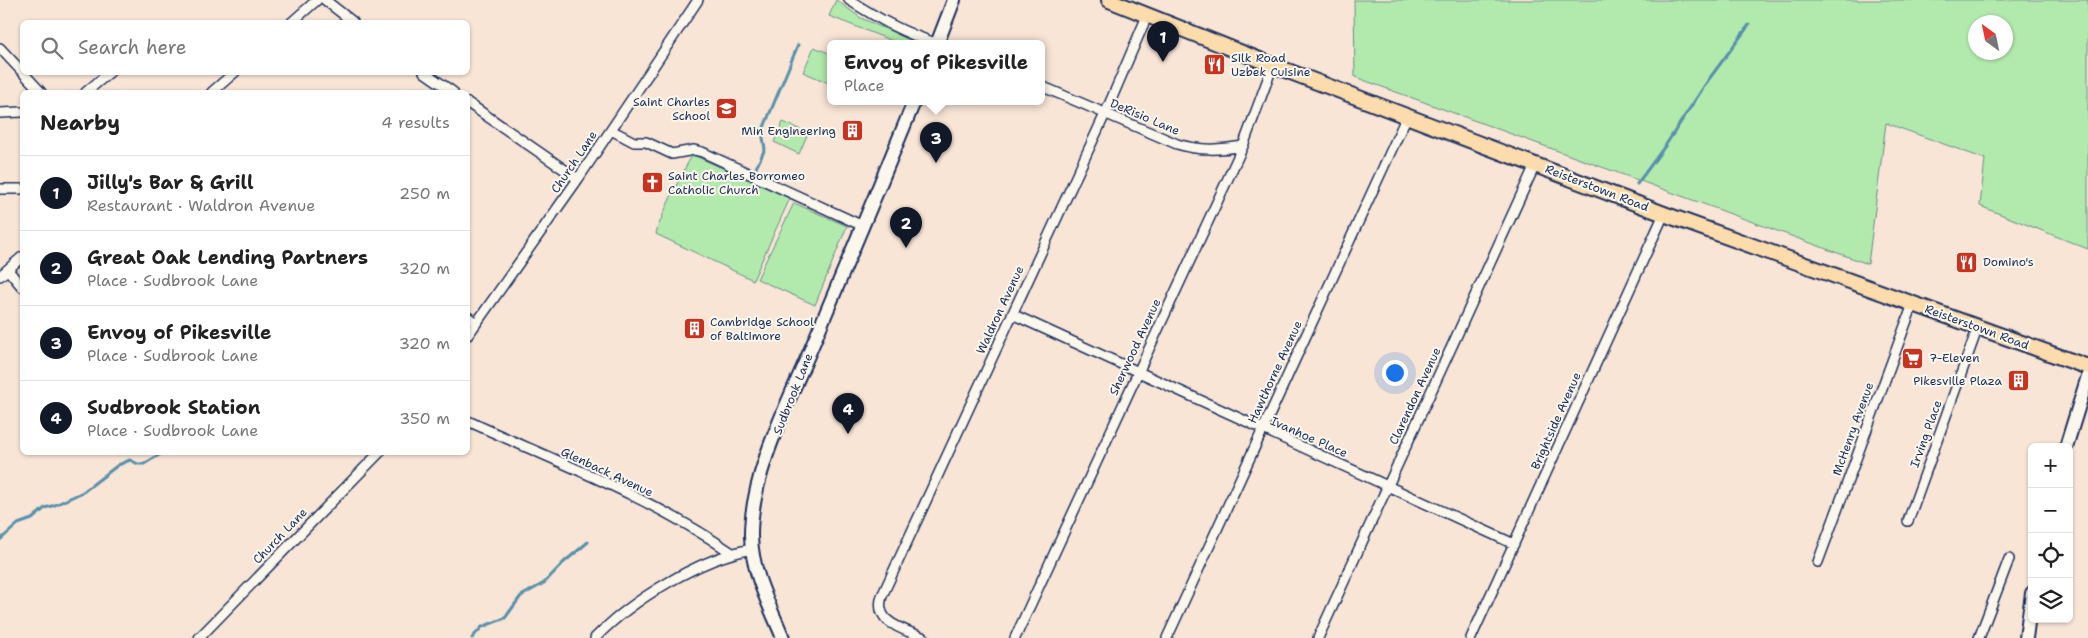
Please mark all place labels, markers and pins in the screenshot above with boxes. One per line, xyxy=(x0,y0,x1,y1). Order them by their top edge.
pin: 1 xyxy=(1147,21,1179,62)
place label: Silk Road Uzbek Cuisine xyxy=(1231,50,1311,80)
restaurant icon: Silk Road Uzbek Cuisine xyxy=(1203,53,1227,77)
place label: Saint Charles School xyxy=(633,94,710,124)
school or university icon: Saint Charles School xyxy=(714,97,738,121)
building icon: Min Engineering xyxy=(840,119,864,143)
pin: 3 xyxy=(920,122,952,163)
place label: Min Engineering xyxy=(741,123,836,139)
place label: Saint Charles Borromeo Catholic Church xyxy=(668,168,805,198)
church icon: Saint Charles Borromeo Catholic Church xyxy=(640,171,664,195)
pin: 2 xyxy=(890,207,922,248)
restaurant icon: Domino's xyxy=(1955,250,1979,274)
place label: Domino's xyxy=(1983,254,2034,270)
place label: Cambridge School of Baltimore xyxy=(710,314,814,344)
building icon: Cambridge School of Baltimore xyxy=(682,317,706,341)
supermarket icon: 7-Eleven xyxy=(1901,346,1925,370)
place label: 7-Eleven xyxy=(1929,350,1980,366)
building icon: Pikesville Plaza xyxy=(2006,369,2030,393)
place label: Pikesville Plaza xyxy=(1913,373,2003,389)
pin: 4 xyxy=(832,393,864,434)

